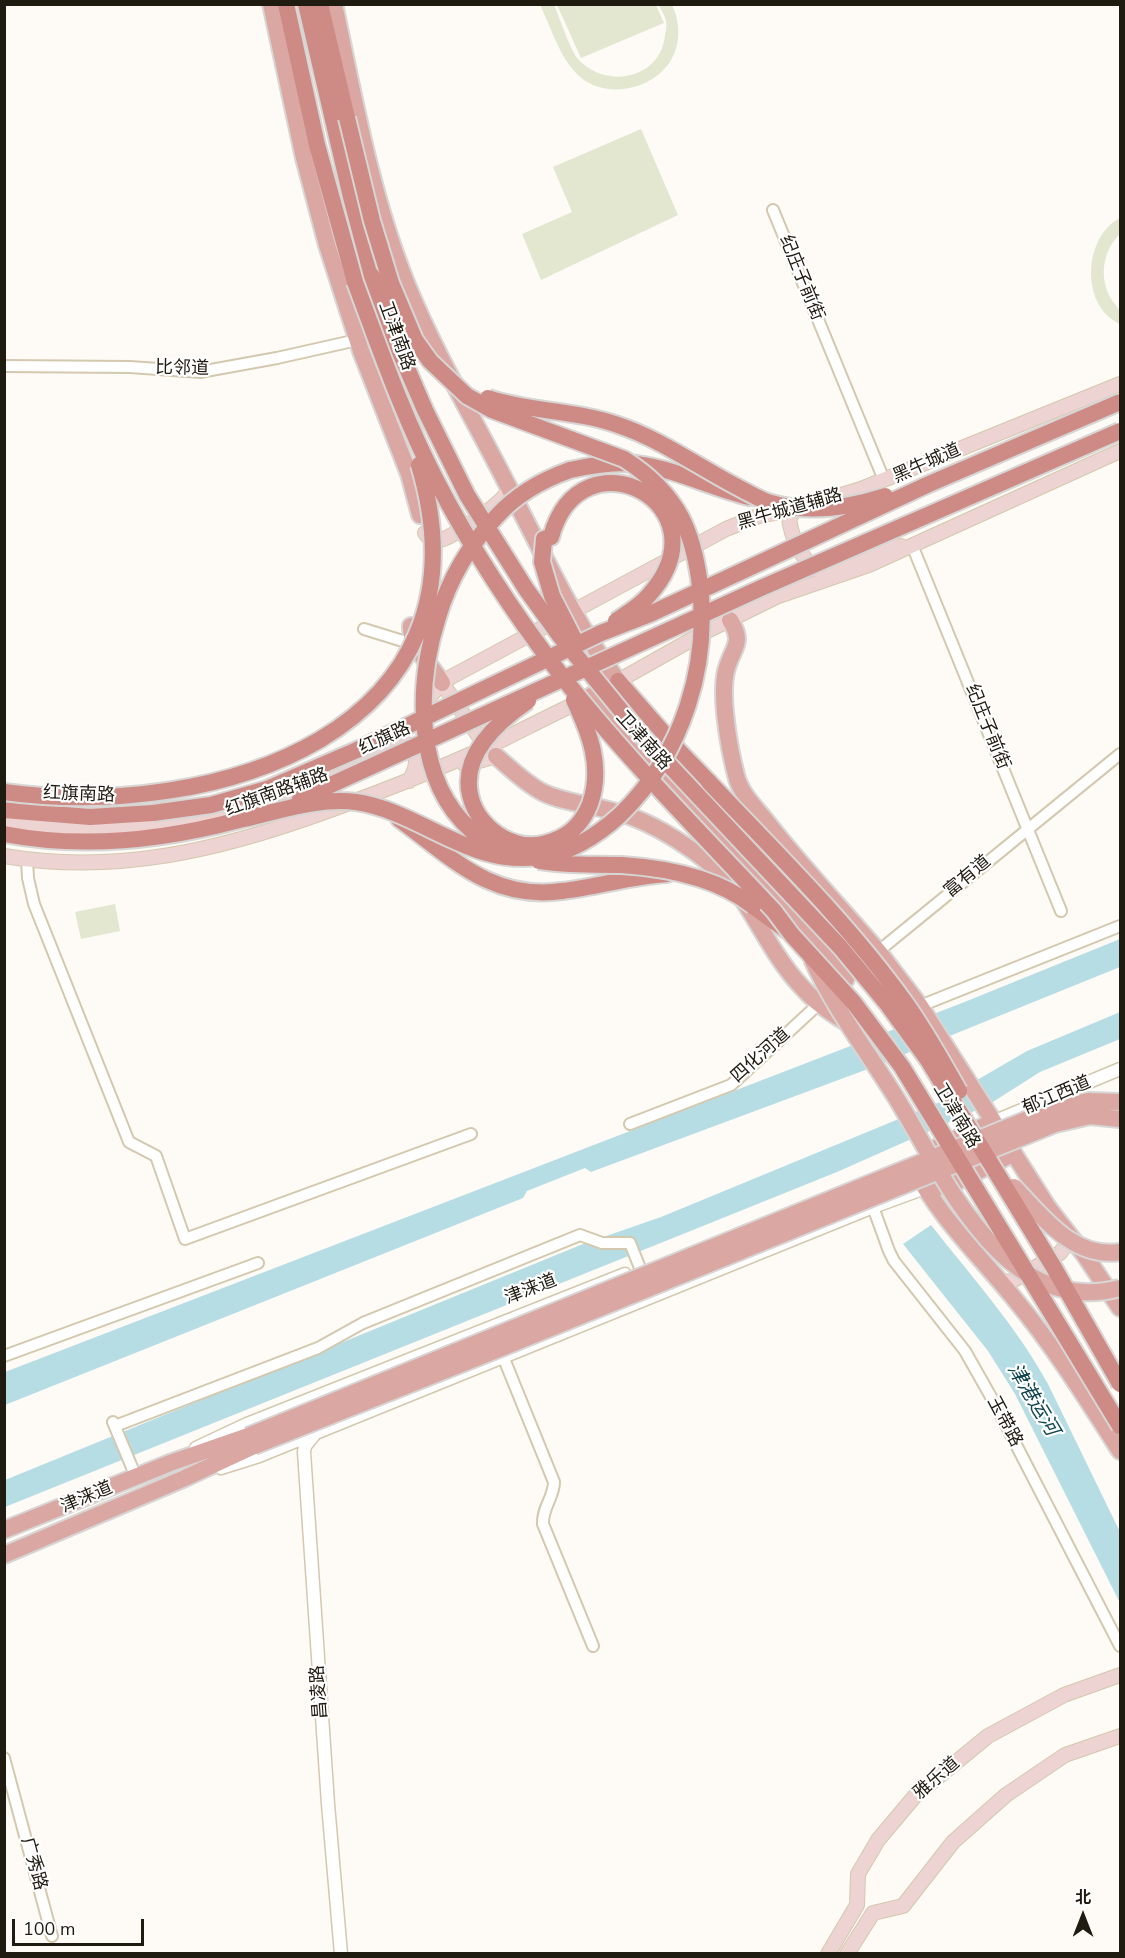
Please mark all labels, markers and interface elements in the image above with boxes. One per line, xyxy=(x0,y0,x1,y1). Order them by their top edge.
street label: 纪庄子前街 xyxy=(774,232,828,324)
street label: 卫津南路 xyxy=(374,298,418,374)
street label: 比邻道 xyxy=(155,358,209,380)
street label: 黑牛城道 xyxy=(890,439,964,489)
street label: 黑牛城道辅路 xyxy=(735,485,845,535)
street label: 纪庄子前街 xyxy=(960,681,1014,773)
street label: 卫津南路 xyxy=(611,707,675,775)
street label: 红旗路 xyxy=(356,718,414,760)
street label: 红旗南路辅路 xyxy=(223,764,331,822)
street label: 红旗南路 xyxy=(43,783,115,807)
street label: 富有道 xyxy=(940,851,996,903)
street label: 四化河道 xyxy=(727,1024,795,1088)
street label: 郁江西道 xyxy=(1020,1072,1094,1120)
street label: 卫津南路 xyxy=(928,1080,984,1152)
street label: 津涞道 xyxy=(502,1270,560,1310)
water label: 津港运河 xyxy=(1001,1360,1063,1440)
street label: 玉带路 xyxy=(982,1393,1026,1451)
street label: 津涞道 xyxy=(58,1478,116,1518)
street label: 昌凌路 xyxy=(307,1664,333,1720)
street label: 雅乐道 xyxy=(910,1753,964,1805)
street label: 广秀路 xyxy=(16,1835,50,1893)
north arrow xyxy=(1053,1886,1113,1946)
text: 北 xyxy=(1075,1887,1091,1909)
scale bar xyxy=(15,1907,147,1945)
text: 100 m xyxy=(23,1917,75,1941)

